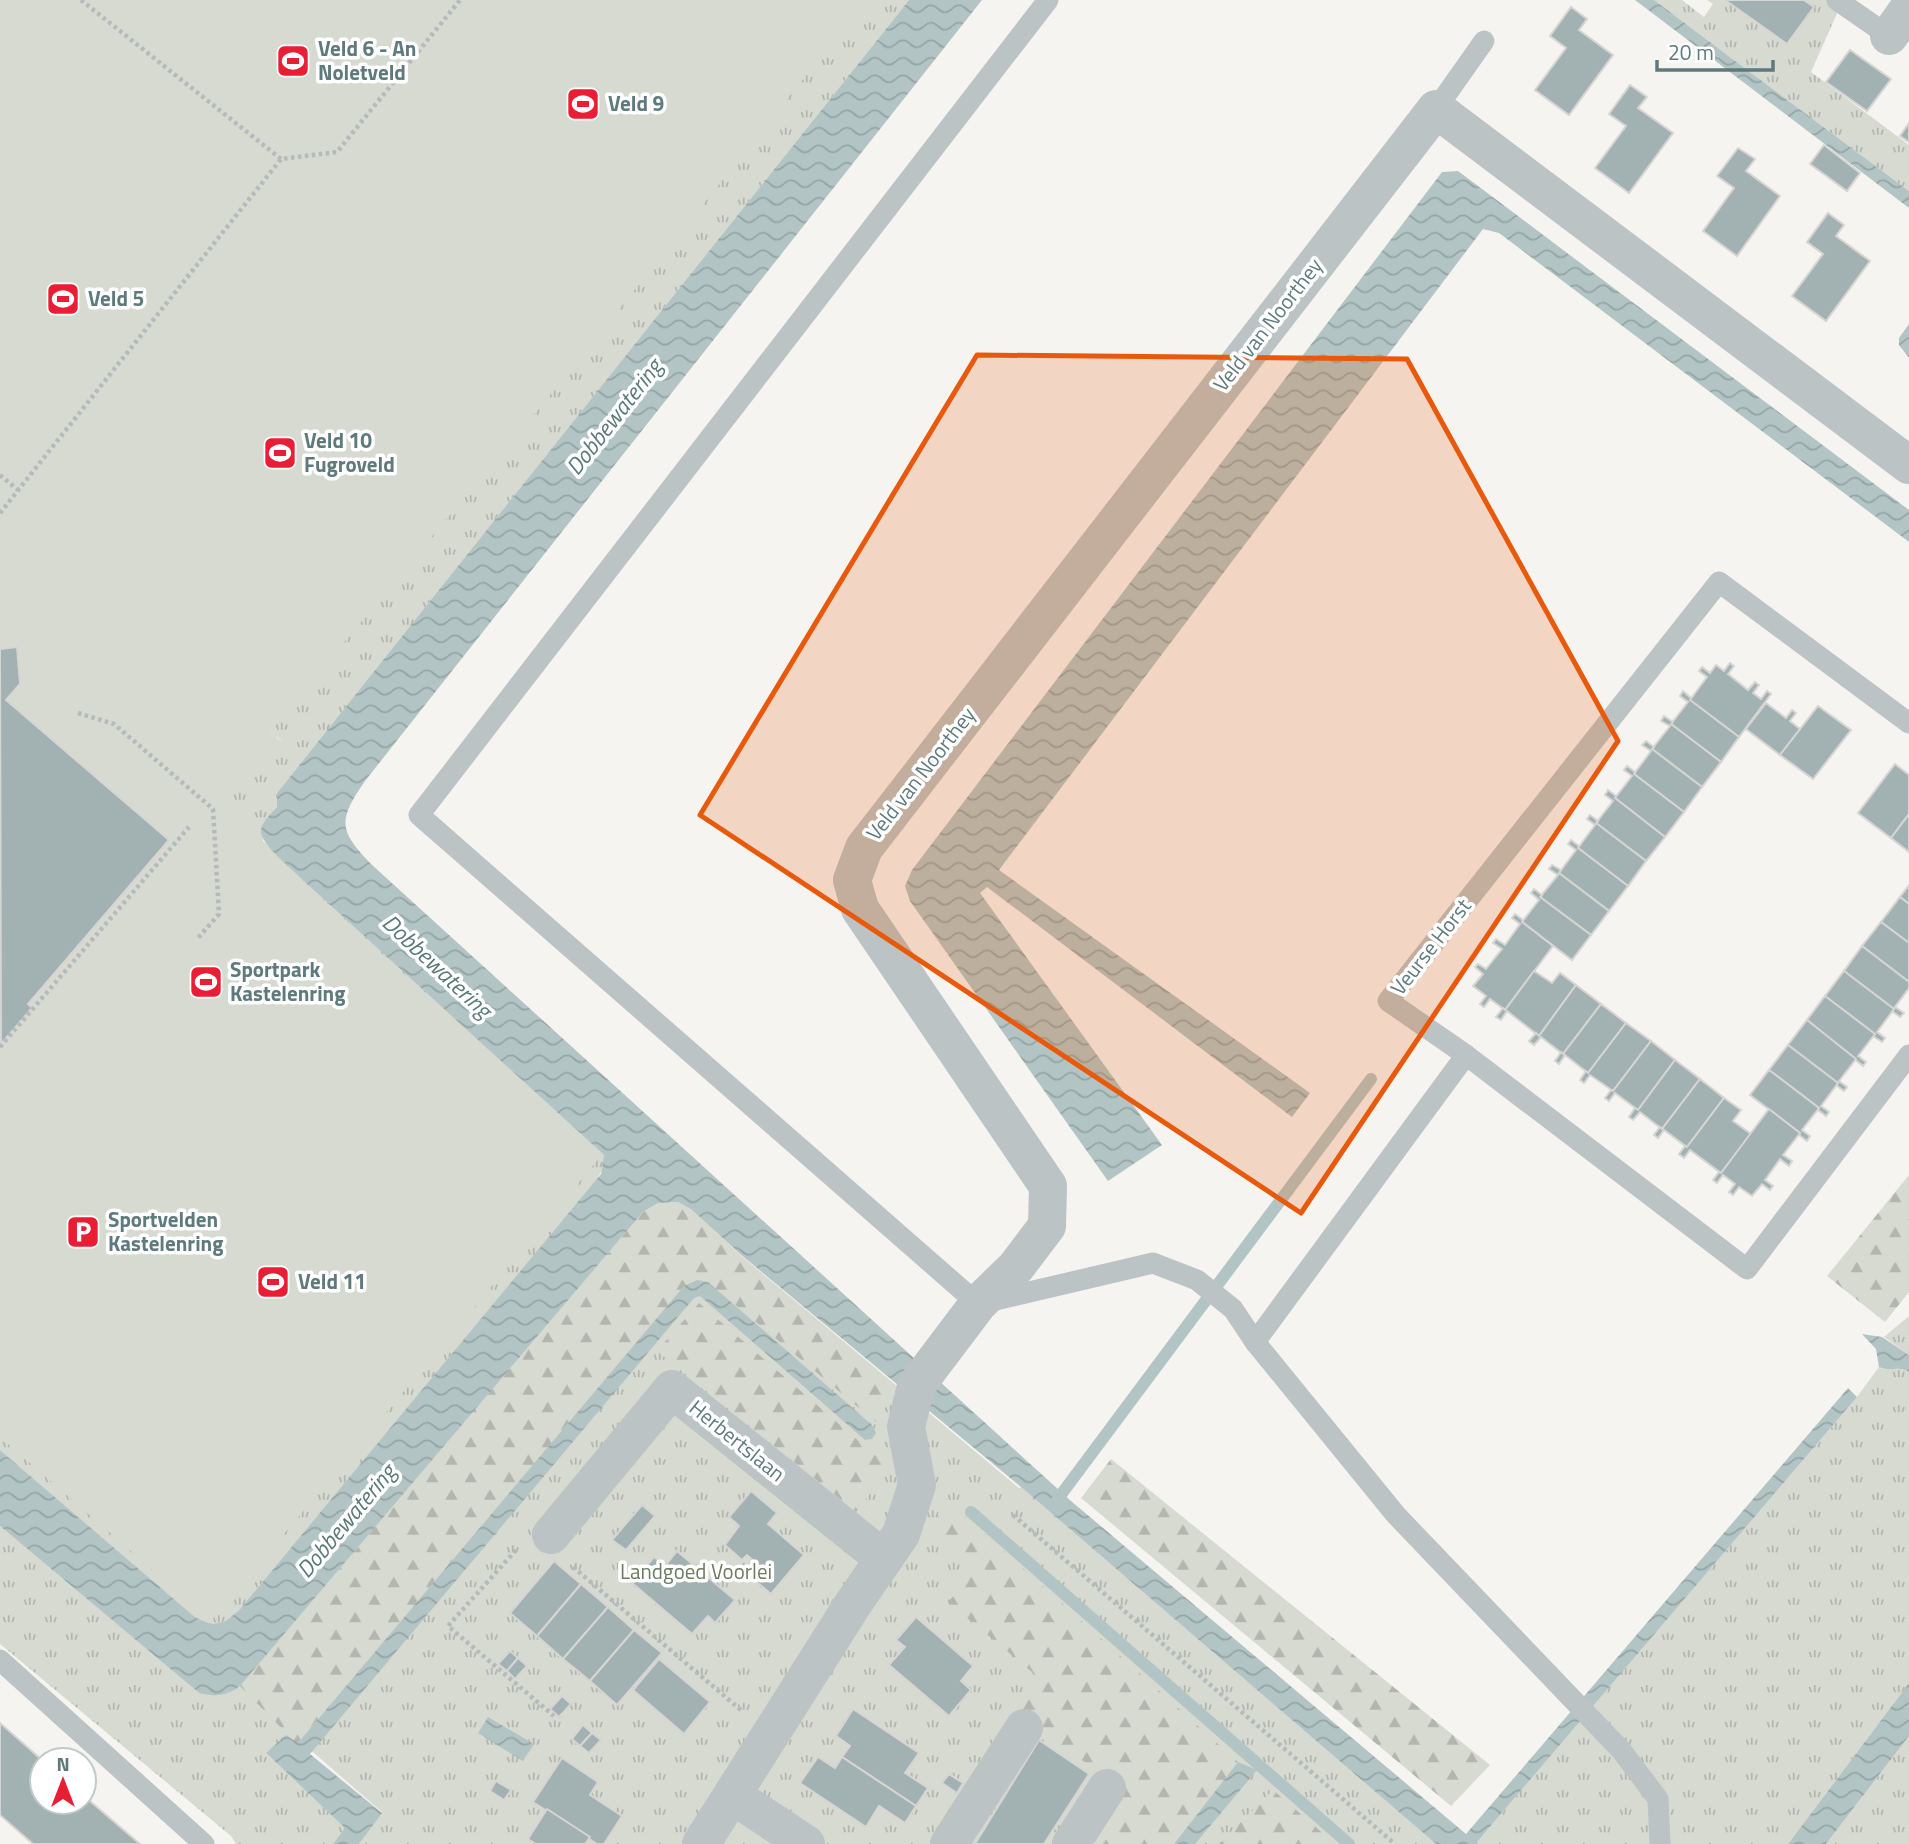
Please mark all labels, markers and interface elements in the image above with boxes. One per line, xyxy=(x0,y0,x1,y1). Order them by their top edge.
scale bar xyxy=(1657,28,1772,72)
place label: Veld 6 - An Noletveld xyxy=(318,32,416,88)
text: 20 m xyxy=(1668,36,1714,68)
sports icon: Veld 6 - An Noletveld xyxy=(274,42,312,80)
sports icon: Veld 9 xyxy=(564,85,602,123)
place label: Veld 9 xyxy=(608,87,664,119)
street label: Veld van Noorthey xyxy=(1205,251,1330,398)
sports icon: Veld 5 xyxy=(44,280,82,318)
place label: Veld 5 xyxy=(88,282,144,314)
water label: Dobbewatering xyxy=(557,349,672,482)
place label: Veld 10 Fugroveld xyxy=(304,424,395,480)
sports icon: Veld 10 Fugroveld xyxy=(261,434,299,472)
street label: Veld van Noorthey xyxy=(858,700,983,847)
street label: Veurse Horst xyxy=(1382,891,1479,1002)
water label: Dobbewatering xyxy=(375,905,502,1027)
place label: Sportpark Kastelenring xyxy=(230,953,345,1009)
sports icon: Sportpark Kastelenring xyxy=(187,963,225,1001)
place label: Sportvelden Kastelenring xyxy=(108,1203,223,1259)
parking icon: Sportvelden Kastelenring xyxy=(64,1213,102,1251)
sports icon: Veld 11 xyxy=(254,1263,292,1301)
place label: Veld 11 xyxy=(298,1265,366,1297)
street label: Herbertslaan xyxy=(683,1392,792,1489)
water label: Dobbewatering xyxy=(288,1454,405,1585)
park label: Landgoed Voorlei xyxy=(620,1555,772,1587)
north arrow xyxy=(28,1746,98,1816)
text: N xyxy=(56,1749,70,1778)

